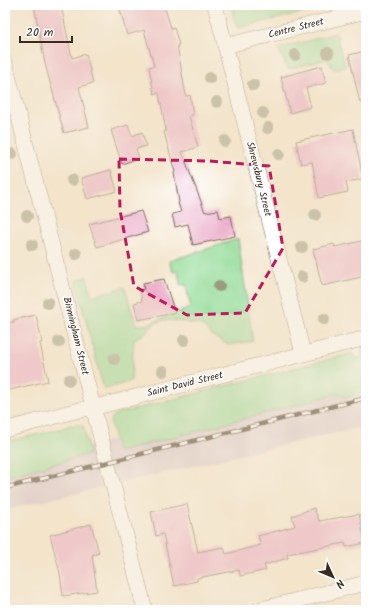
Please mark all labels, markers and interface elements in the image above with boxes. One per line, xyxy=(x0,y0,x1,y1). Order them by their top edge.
street label: Centre Street xyxy=(266,13,326,43)
scale bar xyxy=(20,18,72,44)
text: 20 m xyxy=(26,23,54,42)
street label: Shrewsbury Street xyxy=(242,140,276,218)
street label: Birmingham Street xyxy=(59,295,93,377)
street label: Saint David Street xyxy=(145,367,225,401)
north arrow xyxy=(313,557,353,597)
text: N xyxy=(331,574,348,592)

